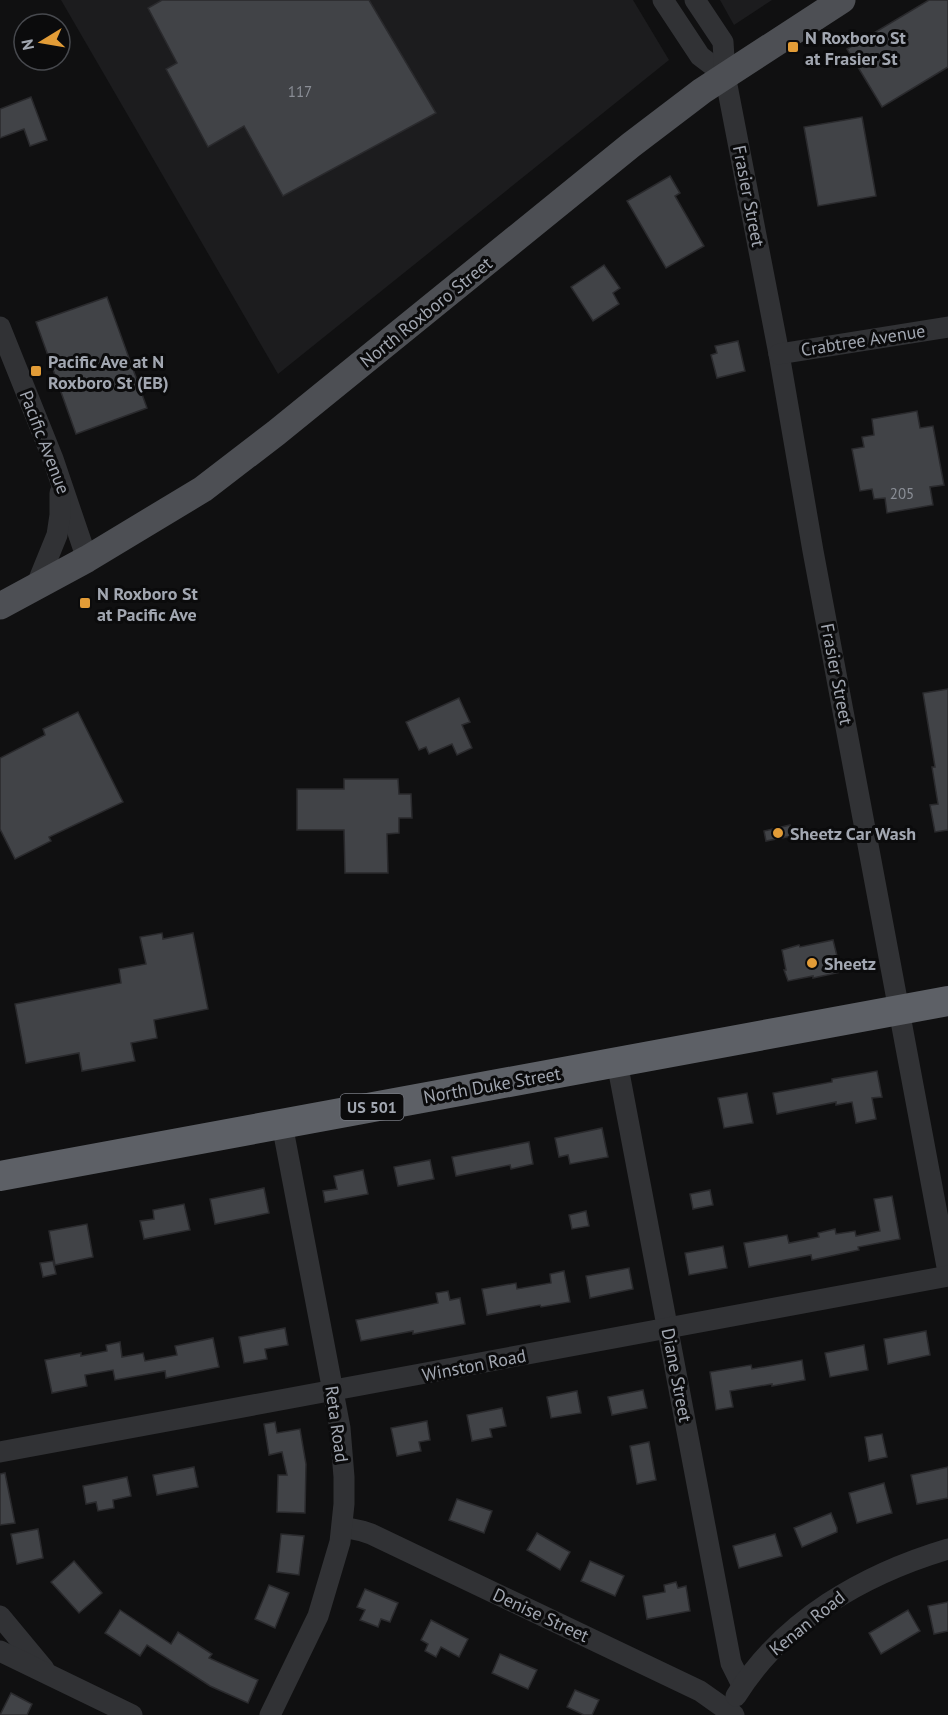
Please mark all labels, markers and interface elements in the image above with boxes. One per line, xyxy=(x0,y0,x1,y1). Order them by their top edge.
north arrow xyxy=(12,12,72,72)
place label: N Roxboro St at Frasier St xyxy=(805,26,906,70)
text: N xyxy=(16,38,38,52)
marker: N Roxboro St at Frasier St xyxy=(786,40,800,54)
house number: 117 xyxy=(288,82,312,101)
street label: Frasier Street xyxy=(728,143,770,249)
street label: North Roxboro Street xyxy=(355,252,497,372)
street label: Crabtree Avenue xyxy=(799,319,927,361)
place label: Pacific Ave at N Roxboro St (EB) xyxy=(48,350,169,394)
marker: Pacific Ave at N Roxboro St (EB) xyxy=(29,364,43,378)
street label: Pacific Avenue xyxy=(15,387,75,497)
house number: 205 xyxy=(890,484,914,503)
place label: N Roxboro St at Pacific Ave xyxy=(97,582,198,626)
marker: N Roxboro St at Pacific Ave xyxy=(78,596,92,610)
street label: Frasier Street xyxy=(816,621,858,727)
place label: Sheetz Car Wash xyxy=(790,822,916,845)
marker: Sheetz Car Wash xyxy=(771,826,785,840)
place label: Sheetz xyxy=(824,952,876,975)
marker: Sheetz xyxy=(805,956,819,970)
street label: North Duke Street xyxy=(422,1062,562,1108)
road number: US 501 xyxy=(340,1094,404,1120)
street label: Diane Street xyxy=(657,1326,697,1424)
street label: Winston Road xyxy=(420,1344,528,1386)
street label: Reta Road xyxy=(320,1384,354,1464)
street label: Denise Street xyxy=(489,1583,593,1647)
street label: Kenan Road xyxy=(764,1585,850,1661)

